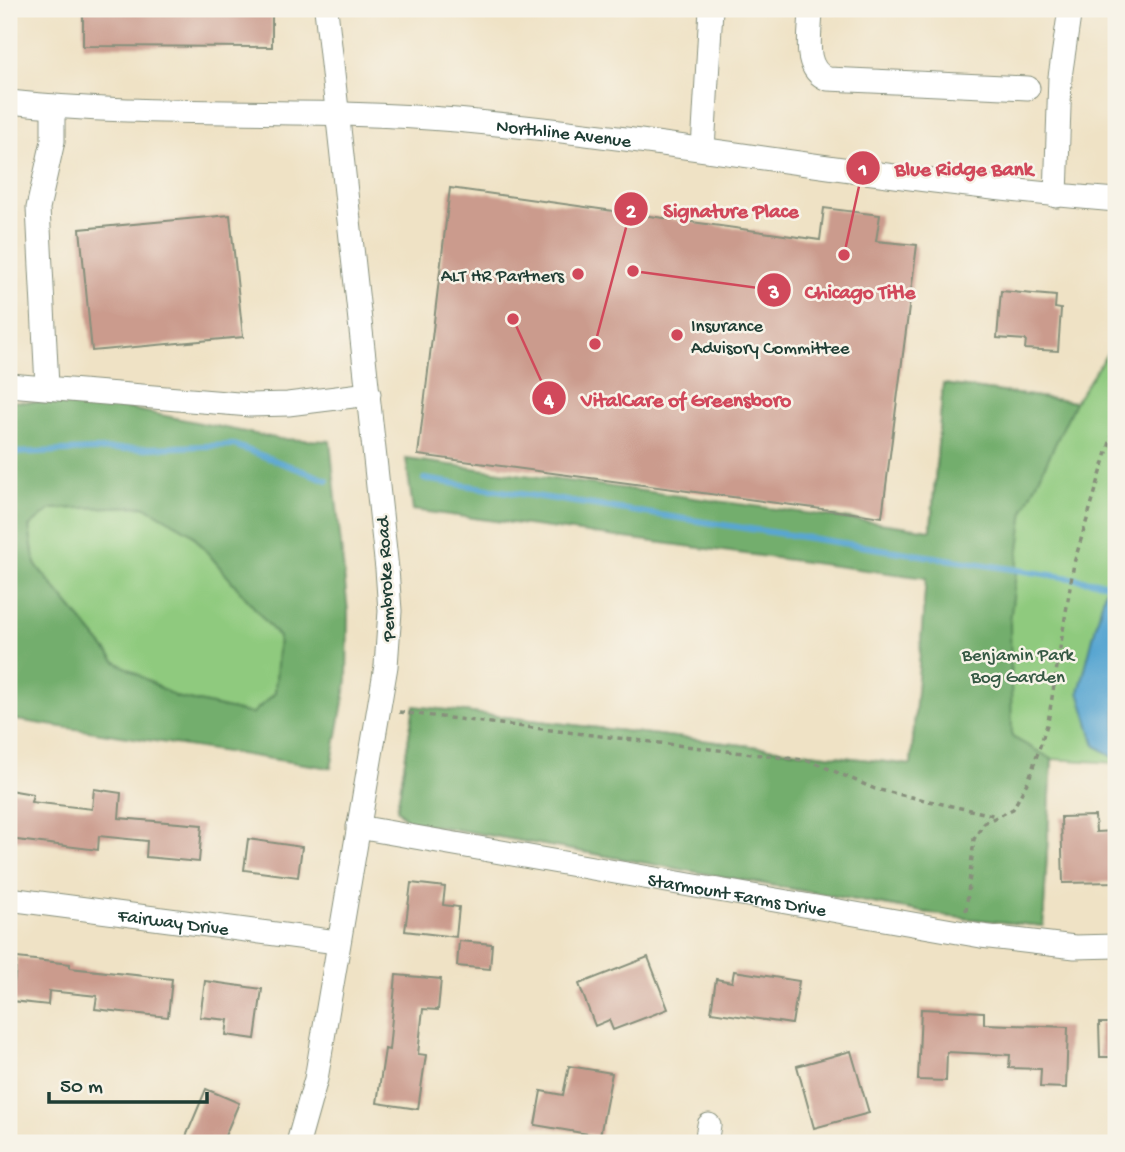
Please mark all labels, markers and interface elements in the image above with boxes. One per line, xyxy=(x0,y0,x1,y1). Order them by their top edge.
street label: Northline Avenue xyxy=(495,116,633,155)
callout: Blue Ridge Bank xyxy=(846,147,1047,189)
text: 1 xyxy=(858,159,867,184)
text: Blue Ridge Bank xyxy=(894,159,1036,184)
callout: Signature Place xyxy=(614,188,812,230)
text: 2 xyxy=(626,201,637,226)
text: Signature Place xyxy=(663,201,800,226)
place label: ALT HR Partners xyxy=(441,266,565,289)
marker: ALT HR Partners xyxy=(570,266,586,282)
callout: Chicago Title xyxy=(756,269,930,311)
text: 3 xyxy=(768,282,780,307)
text: Chicago Title xyxy=(804,282,916,307)
place label: Insurance Advisory Committee xyxy=(691,316,850,361)
marker: Insurance Advisory Committee xyxy=(669,327,685,343)
callout: VitalCare of Greensboro xyxy=(532,377,805,419)
text: 4 xyxy=(543,390,555,415)
text: VitalCare of Greensboro xyxy=(580,390,791,415)
street label: Pembroke Road xyxy=(373,514,402,643)
park label: Benjamin Park Bog Garden xyxy=(961,645,1076,690)
street label: Starmount Farms Drive xyxy=(646,870,828,924)
street label: Fairway Drive xyxy=(115,905,230,943)
scale bar xyxy=(49,1061,206,1105)
text: 50 m xyxy=(60,1076,103,1101)

